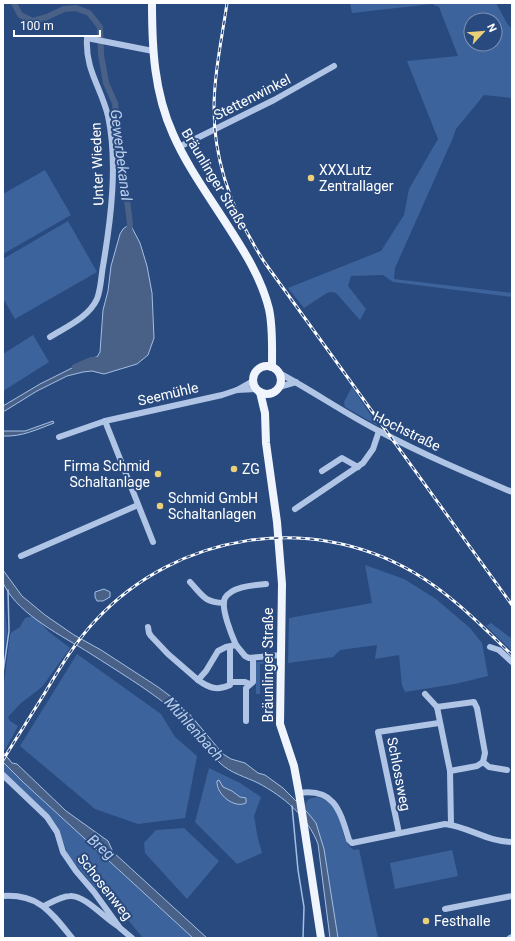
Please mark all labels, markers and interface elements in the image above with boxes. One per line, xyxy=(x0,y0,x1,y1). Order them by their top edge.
scale bar xyxy=(14,12,100,38)
north arrow xyxy=(463,12,503,52)
text: 100 m xyxy=(20,19,54,33)
text: N xyxy=(484,21,499,34)
street label: Stettenwinkel xyxy=(211,71,293,123)
water label: Gewerbekanal xyxy=(106,108,136,202)
street label: Unter Wieden xyxy=(88,122,106,206)
street label: Bräunlinger Straße xyxy=(179,126,251,232)
place label: XXXLutz Zentrallager xyxy=(319,162,394,194)
marker: XXXLutz Zentrallager xyxy=(306,173,316,183)
street label: Seemühle xyxy=(136,379,200,409)
street label: Hochstraße xyxy=(371,408,443,454)
place label: Firma Schmid Schaltanlage xyxy=(64,458,150,490)
place label: ZG xyxy=(242,461,260,477)
marker: ZG xyxy=(229,464,239,474)
marker: Firma Schmid Schaltanlage xyxy=(153,469,163,479)
place label: Schmid GmbH Schaltanlagen xyxy=(168,490,258,522)
marker: Schmid GmbH Schaltanlagen xyxy=(155,501,165,511)
street label: Bräunlinger Straße xyxy=(260,607,276,723)
water label: Mühlenbach xyxy=(161,693,227,765)
street label: Schlossweg xyxy=(384,736,414,812)
water label: Breg xyxy=(84,831,118,863)
street label: Schosenweg xyxy=(74,851,136,923)
place label: Festhalle xyxy=(434,913,490,929)
marker: Festhalle xyxy=(421,916,431,926)

